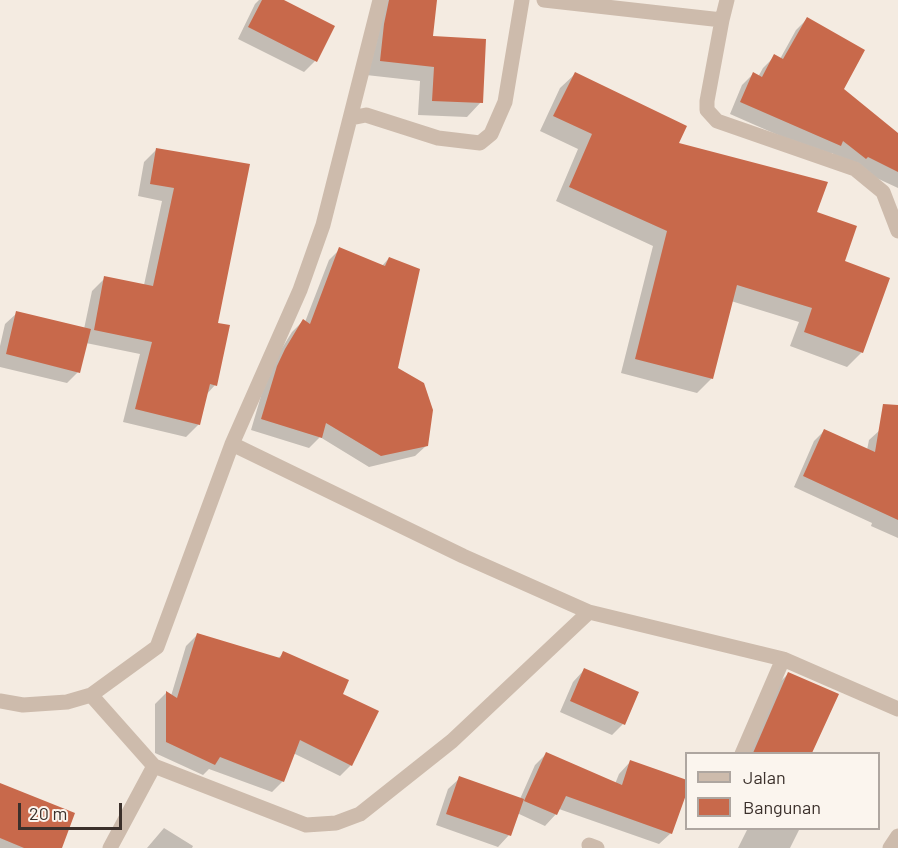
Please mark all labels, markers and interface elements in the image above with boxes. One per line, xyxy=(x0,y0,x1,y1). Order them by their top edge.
legend xyxy=(685,752,880,830)
text: Jalan xyxy=(743,766,786,788)
scale bar xyxy=(21,791,124,829)
text: Bangunan xyxy=(743,796,821,818)
text: 20 m xyxy=(29,802,67,824)

